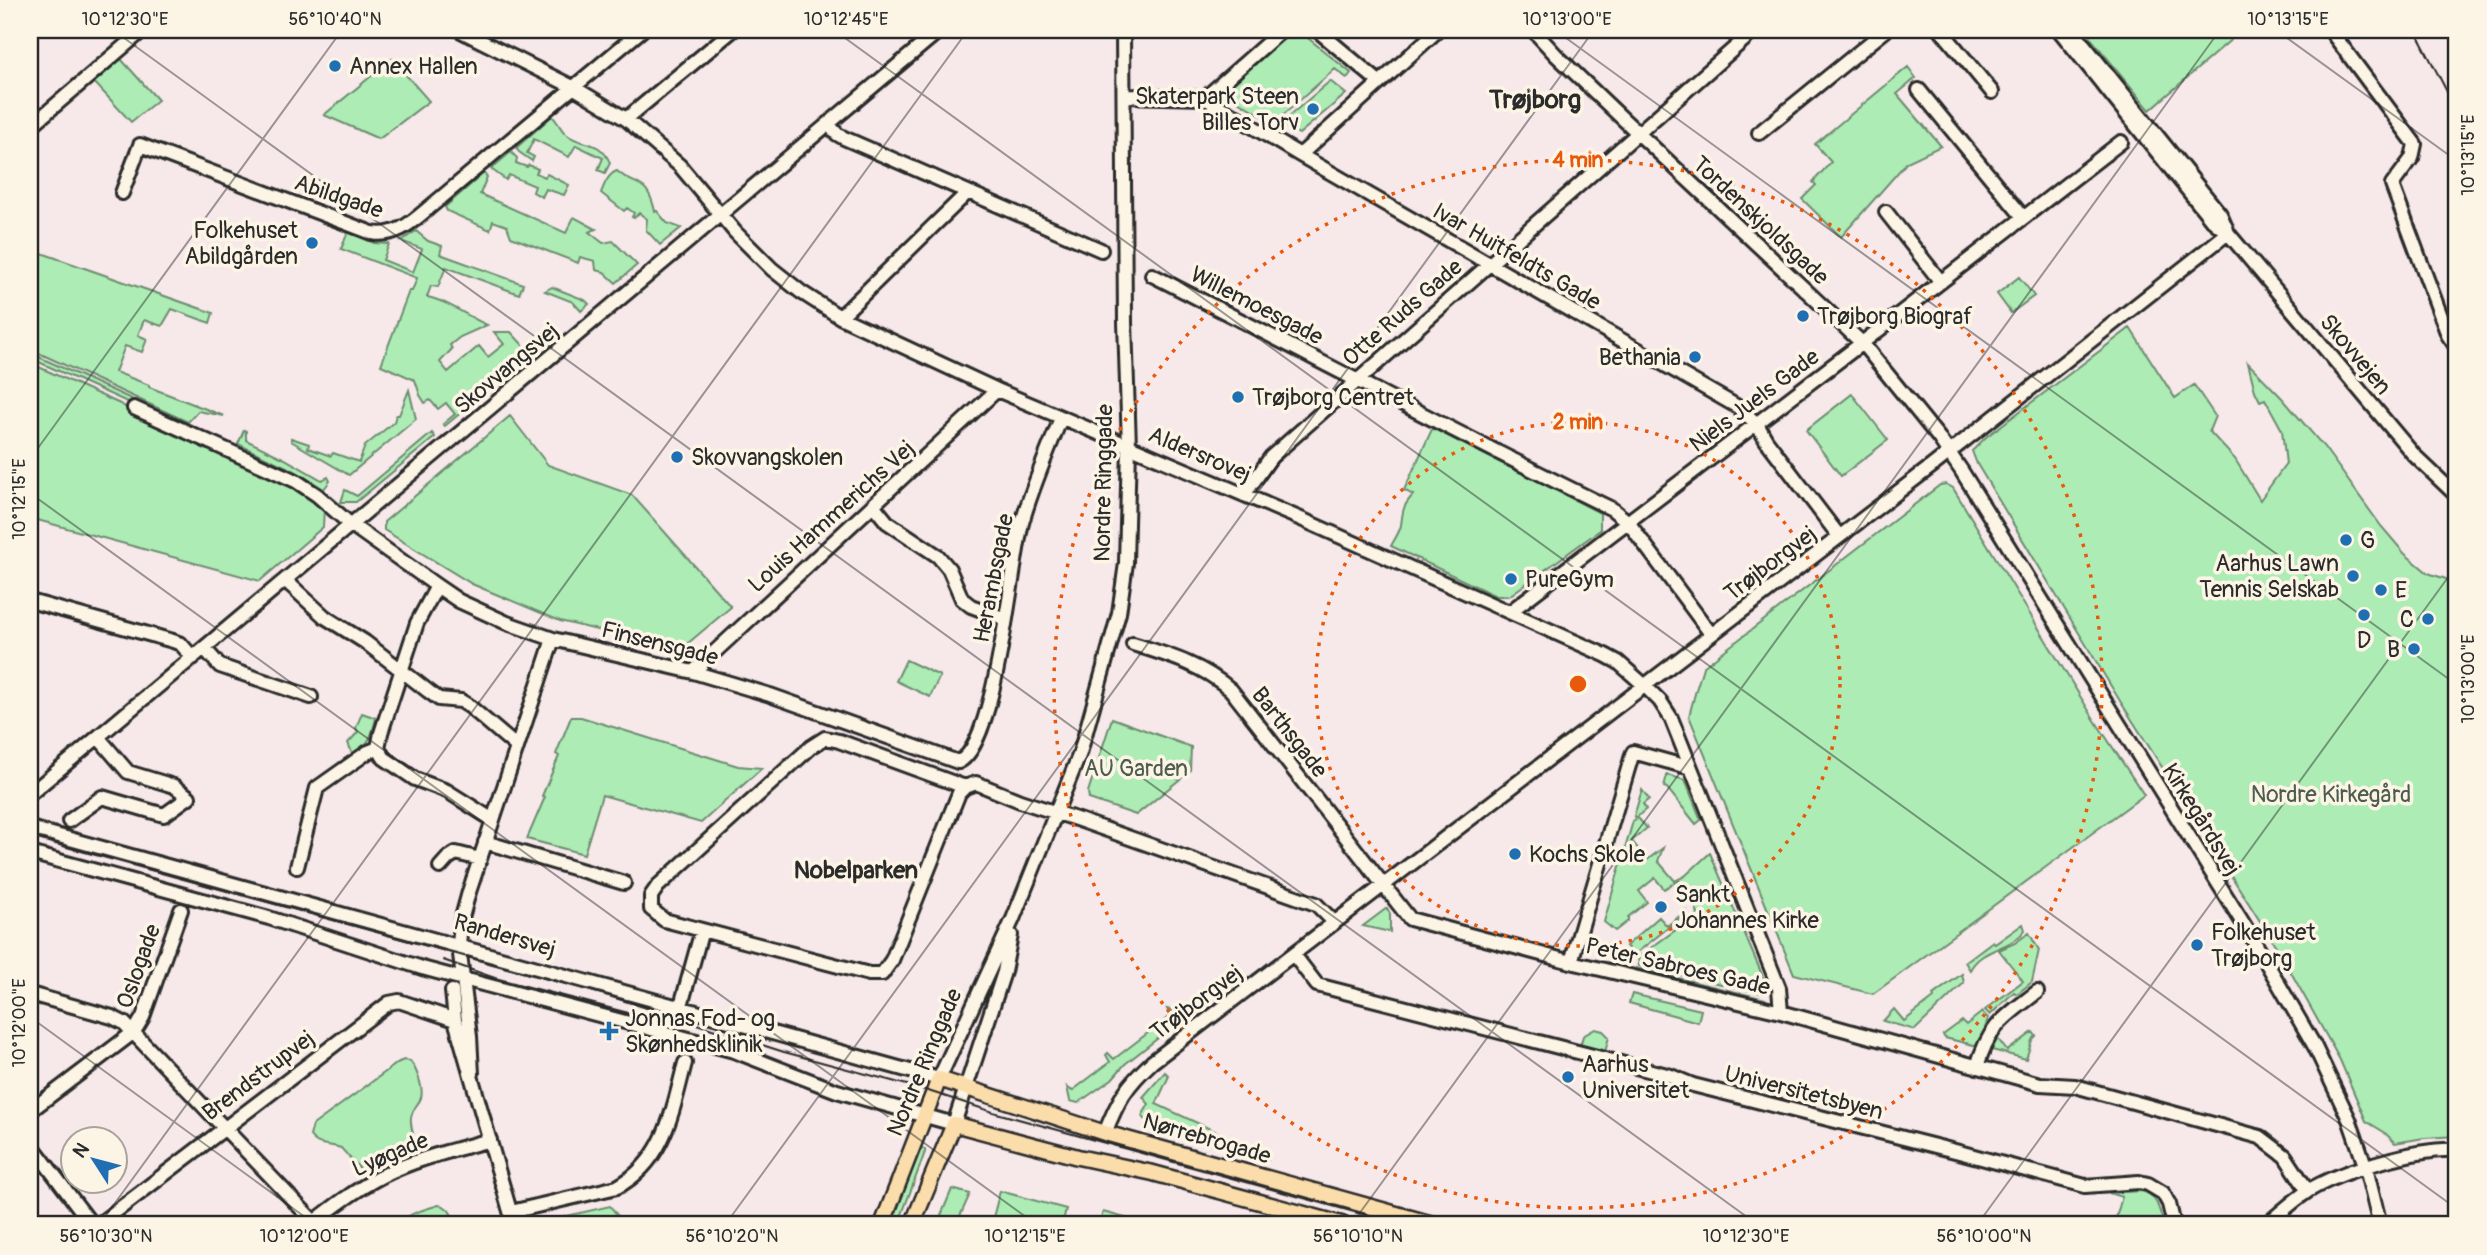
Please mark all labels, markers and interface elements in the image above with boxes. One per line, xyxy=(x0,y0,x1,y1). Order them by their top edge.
text: 10°12'30"E xyxy=(82,8,168,31)
text: 56°10'40"N xyxy=(288,8,382,31)
text: 10°12'45"E xyxy=(804,8,888,31)
text: 10°13'00"E xyxy=(1522,8,1612,31)
text: 10°13'15"E xyxy=(2247,8,2329,31)
place label: Annex Hallen xyxy=(349,52,478,81)
marker: Annex Hallen xyxy=(327,58,343,74)
place label: Skaterpark Steen Billes Torv xyxy=(1135,82,1299,137)
district label: Trøjborg xyxy=(1488,84,1581,116)
marker: Skaterpark Steen Billes Torv xyxy=(1305,101,1321,117)
text: 10°13'15"E xyxy=(2457,114,2480,196)
text: 4 min xyxy=(1553,147,1604,174)
street label: Tordenskjoldsgade xyxy=(1686,150,1836,292)
street label: Abildgade xyxy=(291,168,388,225)
street label: Ivar Huitfeldts Gade xyxy=(1427,196,1607,317)
place label: Folkehuset Abildgården xyxy=(184,216,299,271)
marker: Folkehuset Abildgården xyxy=(304,235,320,251)
street label: Otte Ruds Gade xyxy=(1336,252,1469,372)
street label: Willemoesgade xyxy=(1185,260,1329,352)
place label: Trøjborg Biograf xyxy=(1817,302,1973,331)
marker: Trøjborg Biograf xyxy=(1795,308,1811,324)
street label: Skovvejen xyxy=(2313,308,2398,401)
street label: Skovvangsvej xyxy=(448,316,565,421)
street label: Niels Juels Gade xyxy=(1684,342,1826,459)
place label: Bethania xyxy=(1599,343,1681,372)
marker: Bethania xyxy=(1687,349,1703,365)
place label: Trøjborg Centret xyxy=(1252,383,1415,412)
marker: Trøjborg Centret xyxy=(1230,389,1246,405)
street label: Nordre Ringgade xyxy=(1088,403,1119,562)
text: 2 min xyxy=(1553,409,1603,436)
street label: Aldersrovej xyxy=(1144,420,1256,489)
street label: Louis Hammerichs Vej xyxy=(742,434,921,599)
place label: Skovvangskolen xyxy=(691,443,843,472)
marker: Skovvangskolen xyxy=(669,449,685,465)
text: 10°12'15"E xyxy=(8,458,31,540)
street label: Herambsgade xyxy=(967,510,1020,645)
street label: Trøjborgvej xyxy=(1718,519,1822,608)
place label: G xyxy=(2360,526,2375,555)
marker: G xyxy=(2338,532,2354,548)
place label: Aarhus Lawn Tennis Selskab xyxy=(2199,549,2339,604)
place label: PureGym xyxy=(1525,565,1614,594)
marker: Aarhus Lawn Tennis Selskab xyxy=(2345,568,2361,584)
marker: PureGym xyxy=(1503,571,1519,587)
place label: E xyxy=(2395,576,2407,605)
marker: E xyxy=(2373,582,2389,598)
place label: C xyxy=(2400,605,2414,634)
marker: D xyxy=(2356,607,2372,623)
marker: C xyxy=(2420,611,2436,627)
street label: Finsensgade xyxy=(598,615,722,672)
place label: D xyxy=(2357,626,2371,655)
text: 10°13'00"E xyxy=(2457,634,2480,724)
place label: B xyxy=(2387,635,2400,664)
marker: B xyxy=(2406,641,2422,657)
centre of rings xyxy=(1566,672,1590,696)
street label: Barthsgade xyxy=(1245,681,1334,784)
park label: AU Garden xyxy=(1084,754,1188,783)
street label: Kirkegårdsvej xyxy=(2156,758,2247,881)
park label: Nordre Kirkegård xyxy=(2251,780,2411,809)
place label: Kochs Skole xyxy=(1529,840,1646,869)
marker: Kochs Skole xyxy=(1507,846,1523,862)
district label: Nobelparken xyxy=(794,856,918,885)
place label: Sankt Johannes Kirke xyxy=(1675,880,1820,935)
marker: Sankt Johannes Kirke xyxy=(1653,899,1669,915)
street label: Randersvej xyxy=(451,907,559,964)
place label: Folkehuset Trøjborg xyxy=(2211,918,2316,973)
street label: Oslogade xyxy=(110,919,167,1012)
street label: Peter Sabroes Gade xyxy=(1583,931,1774,1002)
marker: Folkehuset Trøjborg xyxy=(2189,937,2205,953)
street label: Trøjborgvej xyxy=(1144,958,1248,1047)
text: 10°12'00"E xyxy=(8,978,31,1068)
street label: Nordre Ringgade xyxy=(880,983,969,1141)
place label: Jonnas Fod- og Skønhedsklinik xyxy=(625,1004,775,1059)
marker: Jonnas Fod- og Skønhedsklinik xyxy=(599,1021,619,1041)
street label: Brendstrupvej xyxy=(196,1024,320,1127)
place label: Aarhus Universitet xyxy=(1582,1050,1690,1105)
street label: Universitetsbyen xyxy=(1722,1059,1886,1126)
marker: Aarhus Universitet xyxy=(1560,1069,1576,1085)
street label: Nørrebrogade xyxy=(1140,1106,1275,1171)
street label: Lyøgade xyxy=(348,1125,433,1183)
north arrow xyxy=(60,1126,130,1196)
text: N xyxy=(68,1138,95,1163)
text: 56°10'30"N xyxy=(60,1225,152,1248)
text: 10°12'00"E xyxy=(259,1225,349,1248)
text: 56°10'20"N xyxy=(686,1225,778,1248)
text: 10°12'15"E xyxy=(984,1225,1066,1248)
text: 56°10'10"N xyxy=(1313,1225,1403,1248)
text: 10°12'30"E xyxy=(1703,1225,1789,1248)
text: 56°10'00"N xyxy=(1936,1225,2032,1248)

